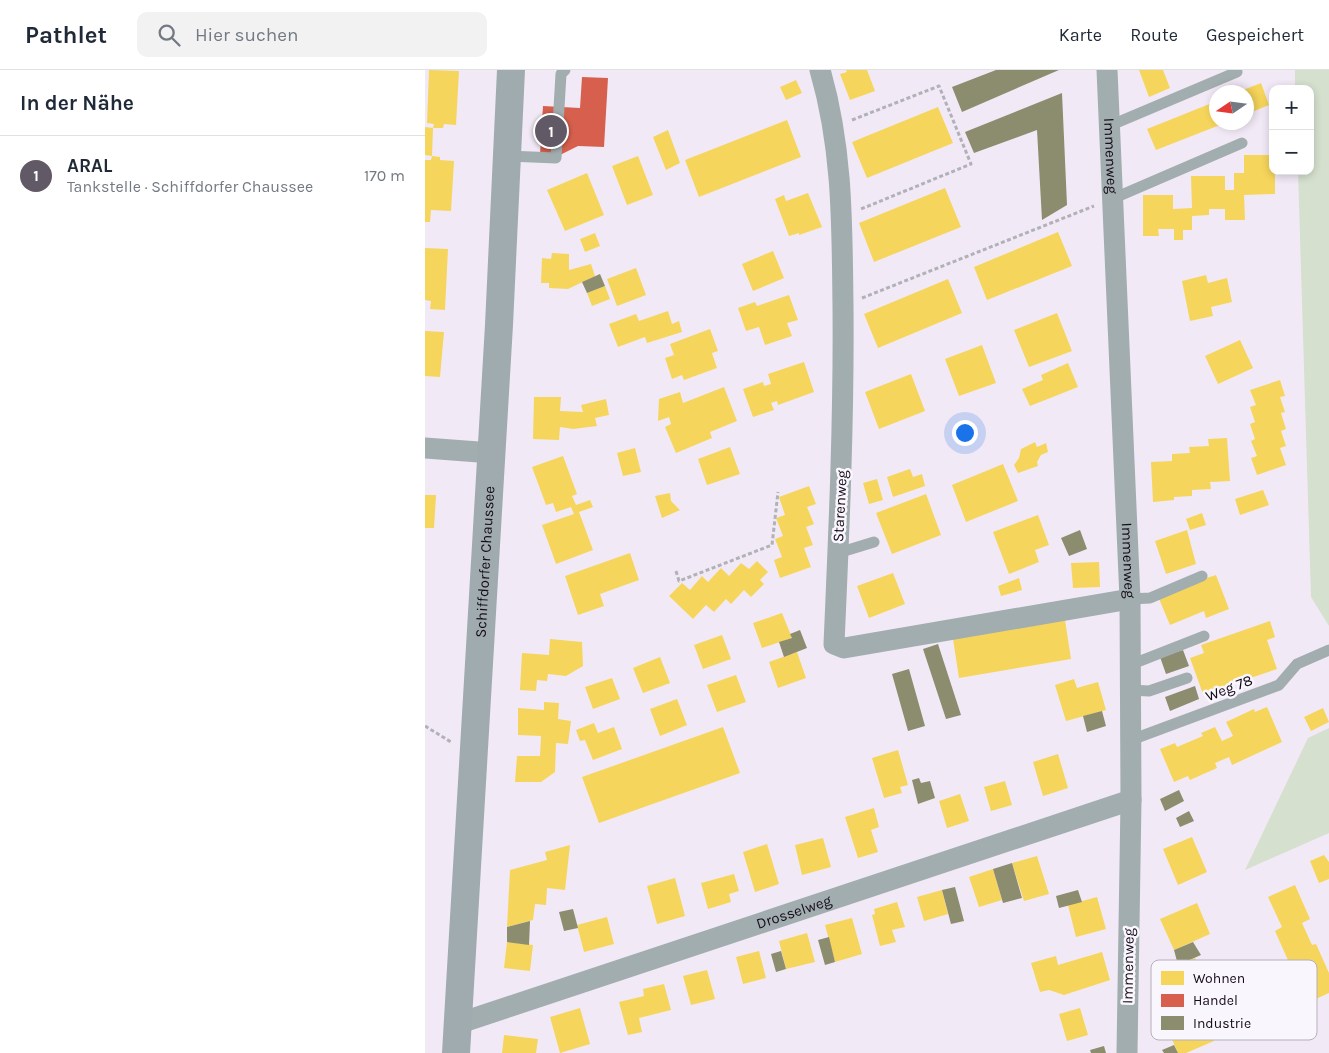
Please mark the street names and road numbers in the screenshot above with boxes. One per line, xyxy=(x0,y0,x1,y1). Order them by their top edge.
street label: Immenweg xyxy=(1100,118,1121,195)
street label: Starenweg xyxy=(829,469,851,543)
street label: Schiffdorfer Chaussee xyxy=(472,486,498,638)
street label: Immenweg xyxy=(1118,522,1139,599)
street label: Weg 78 xyxy=(1203,671,1255,705)
street label: Drosselweg xyxy=(754,891,834,933)
street label: Immenweg xyxy=(1118,927,1138,1004)

